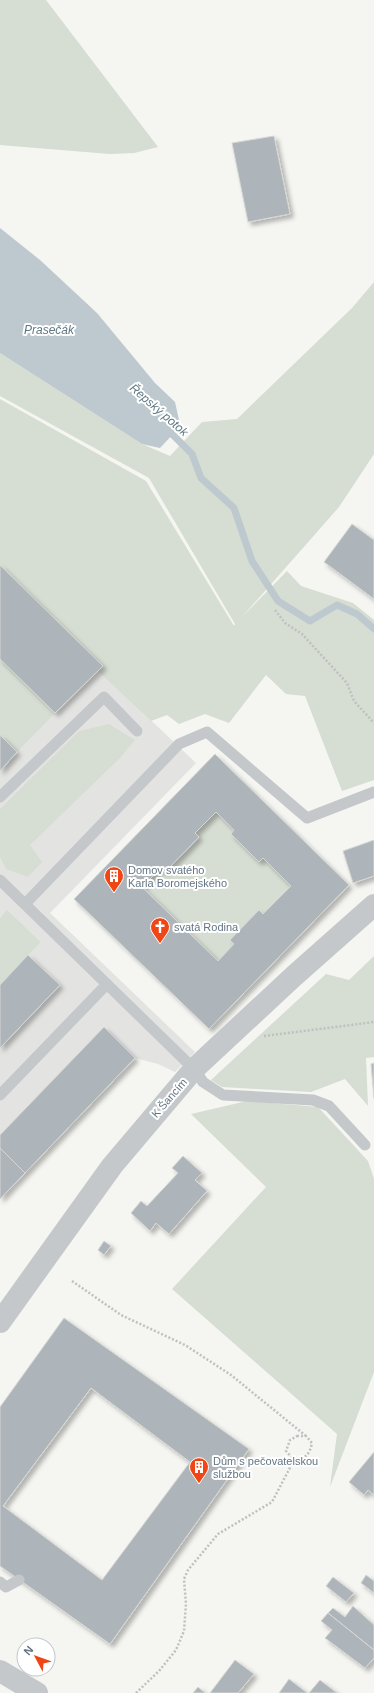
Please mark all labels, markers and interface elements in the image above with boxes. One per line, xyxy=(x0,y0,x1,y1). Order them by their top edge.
water label: Prasečák xyxy=(24,323,75,337)
water label: Řepský potok xyxy=(127,380,192,440)
place label: Domov svatého Karla Boromejského xyxy=(128,864,227,889)
building icon: Domov svatého Karla Boromejského xyxy=(103,865,125,893)
church icon: svatá Rodina xyxy=(149,916,171,944)
place label: svatá Rodina xyxy=(174,921,239,933)
street label: K Šancím xyxy=(149,1076,189,1120)
place label: Dům s pečovatelskou službou xyxy=(213,1455,318,1480)
building icon: Dům s pečovatelskou službou xyxy=(188,1456,210,1484)
north arrow xyxy=(16,1637,56,1677)
text: N xyxy=(21,1643,36,1657)

